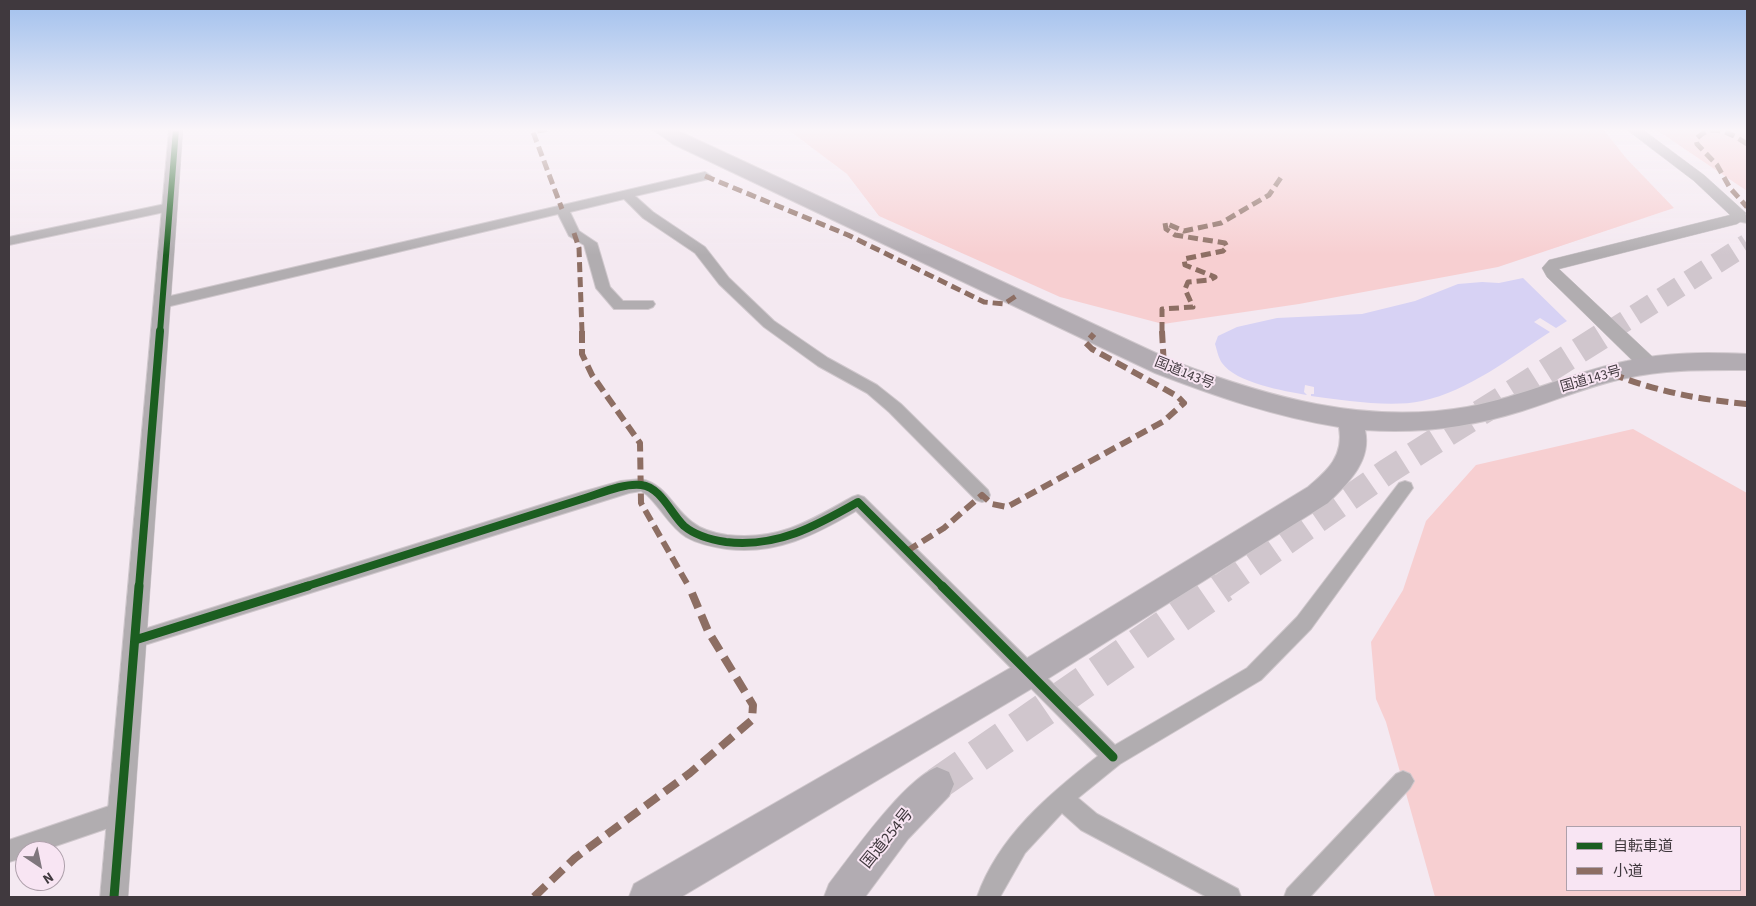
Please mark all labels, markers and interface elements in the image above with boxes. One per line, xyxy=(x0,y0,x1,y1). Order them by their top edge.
street label: 国道143号 xyxy=(1152,354,1216,394)
street label: 国道143号 xyxy=(1558,363,1624,397)
street label: 国道254号 xyxy=(858,805,918,873)
legend xyxy=(1566,826,1741,891)
text: 自転車道 xyxy=(1613,836,1673,857)
north arrow xyxy=(15,841,65,891)
text: 小道 xyxy=(1613,861,1643,882)
text: N xyxy=(38,867,57,889)

